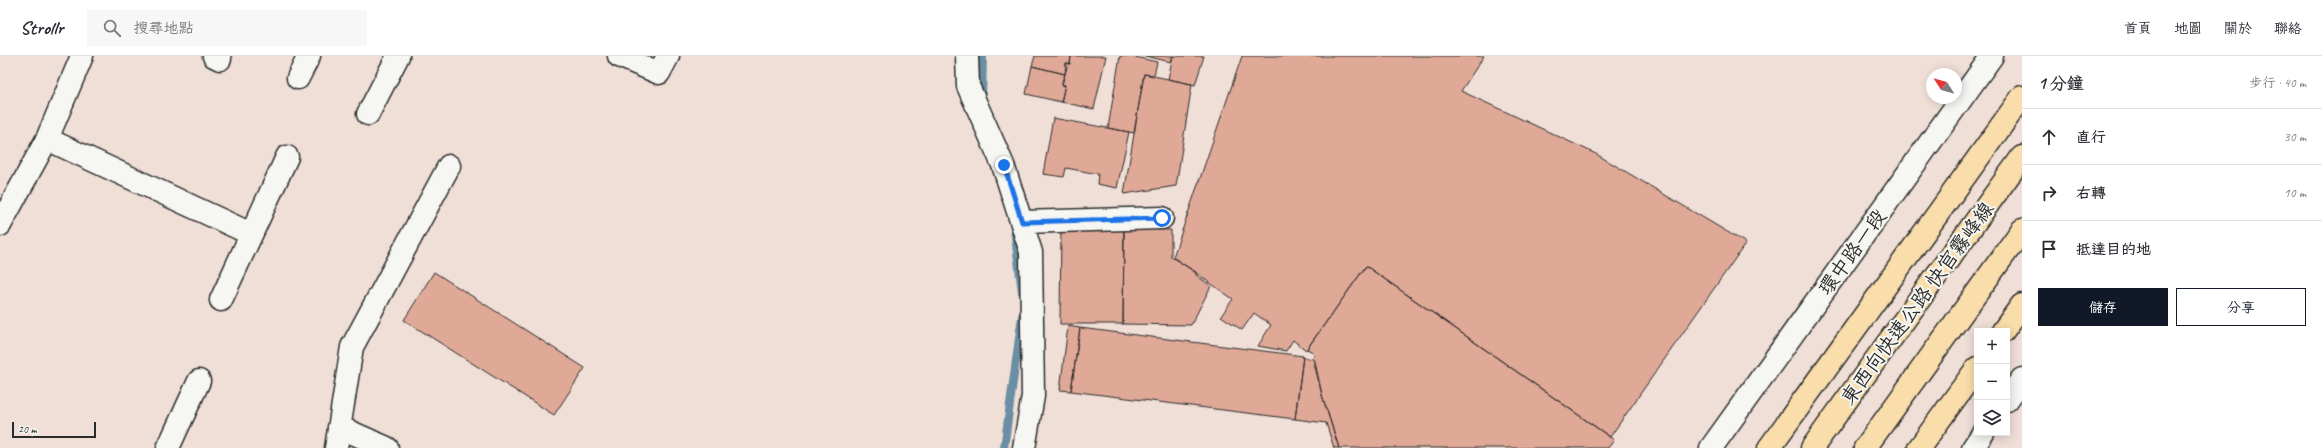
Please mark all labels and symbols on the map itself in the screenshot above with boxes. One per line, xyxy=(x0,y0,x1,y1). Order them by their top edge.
north arrow xyxy=(1926,68,1962,104)
route end xyxy=(995,156,1013,174)
street label: 東西向快速公路 快官霧峰線 xyxy=(1835,197,1999,410)
street label: 環中路一段 xyxy=(1813,204,1892,300)
route start xyxy=(1153,209,1171,227)
scale bar xyxy=(12,420,96,439)

